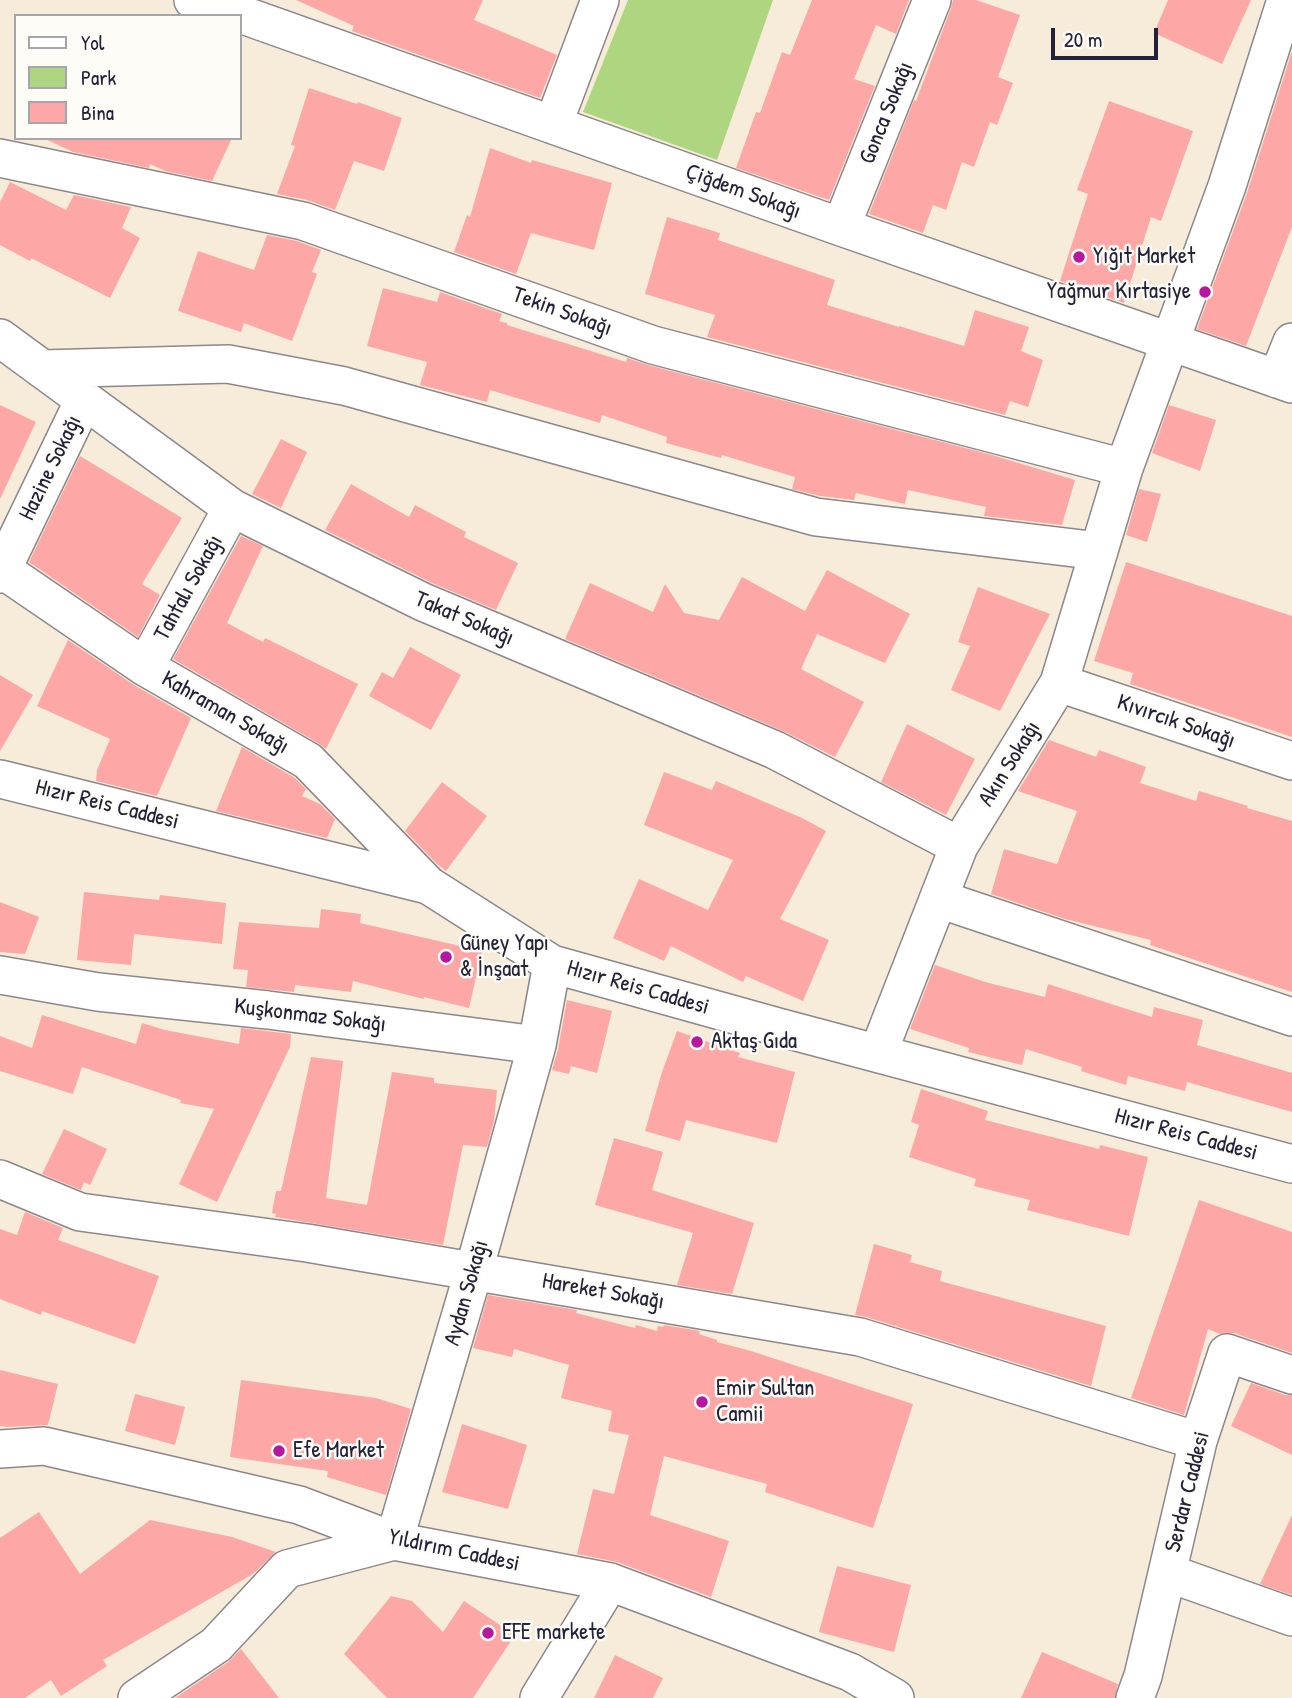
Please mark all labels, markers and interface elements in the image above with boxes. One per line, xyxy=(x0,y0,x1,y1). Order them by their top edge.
legend xyxy=(14,14,242,140)
scale bar xyxy=(1054,14,1161,58)
text: 20 m xyxy=(1064,25,1102,54)
text: Yol xyxy=(81,28,104,57)
street label: Gonca Sokağı xyxy=(854,58,920,168)
text: Park xyxy=(81,63,116,92)
text: Bina xyxy=(81,98,114,127)
street label: Çiğdem Sokağı xyxy=(682,158,804,226)
place label: Yığıt Market xyxy=(1093,243,1195,271)
marker: Yığıt Market xyxy=(1071,249,1087,265)
place label: Yağmur Kırtasiye xyxy=(1047,278,1191,306)
street label: Tekin Sokağı xyxy=(508,281,616,343)
marker: Yağmur Kırtasiye xyxy=(1197,284,1213,300)
street label: Hazine Sokağı xyxy=(14,411,88,525)
street label: Tahtalı Sokağı xyxy=(149,530,229,646)
street label: Takat Sokağı xyxy=(410,586,518,652)
street label: Kahraman Sokağı xyxy=(156,665,294,761)
street label: Kıvırcık Sokağı xyxy=(1113,689,1239,755)
street label: Akın Sokağı xyxy=(973,716,1047,812)
street label: Hızır Reis Caddesi xyxy=(33,774,181,836)
place label: Güney Yapı & İnşaat xyxy=(460,930,549,984)
marker: Güney Yapı & İnşaat xyxy=(438,949,454,965)
street label: Hızır Reis Caddesi xyxy=(564,955,712,1021)
street label: Kuşkonmaz Sokağı xyxy=(232,993,388,1039)
place label: Aktaş Gıda xyxy=(711,1028,797,1056)
marker: Aktaş Gıda xyxy=(689,1034,705,1050)
street label: Hızır Reis Caddesi xyxy=(1112,1103,1260,1167)
street label: Aydan Sokağı xyxy=(439,1237,495,1349)
street label: Hareket Sokağı xyxy=(540,1268,666,1316)
place label: Emir Sultan Camii xyxy=(716,1375,814,1429)
marker: Emir Sultan Camii xyxy=(694,1394,710,1410)
street label: Serdar Caddesi xyxy=(1160,1429,1216,1555)
place label: Efe Market xyxy=(293,1437,384,1465)
marker: Efe Market xyxy=(271,1443,287,1459)
street label: Yıldırım Caddesi xyxy=(386,1524,522,1578)
place label: EFE markete xyxy=(502,1619,606,1647)
marker: EFE markete xyxy=(480,1625,496,1641)

